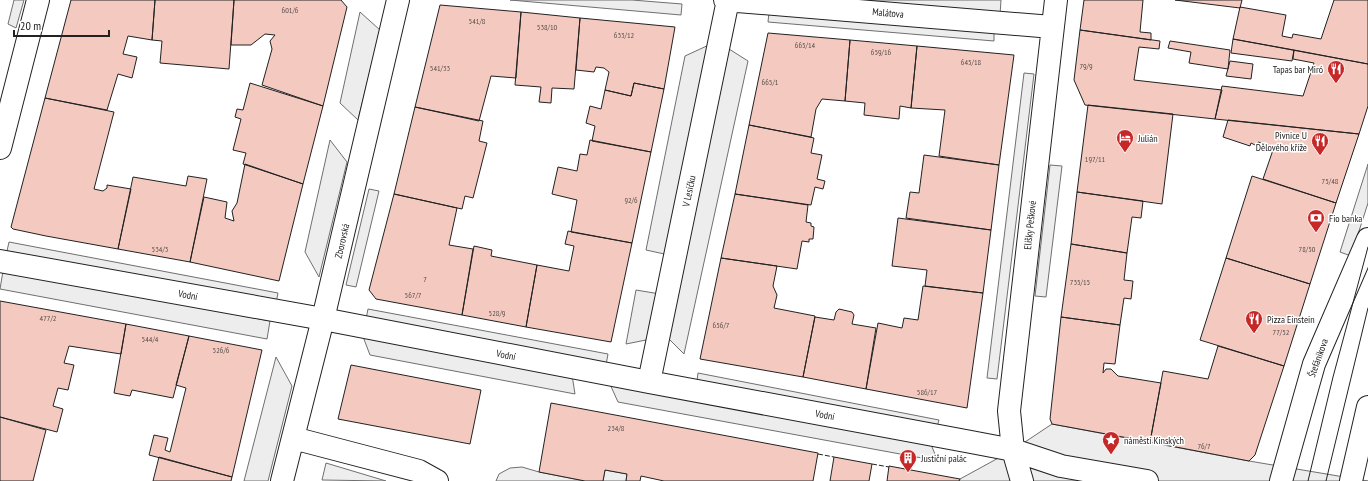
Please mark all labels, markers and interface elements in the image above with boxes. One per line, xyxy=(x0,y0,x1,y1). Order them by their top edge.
house number: 601/6 xyxy=(282,5,299,15)
street label: Malátova xyxy=(872,5,904,21)
scale bar xyxy=(14,12,109,38)
house number: 541/8 xyxy=(469,16,486,26)
text: 20 m xyxy=(20,18,41,33)
house number: 538/10 xyxy=(537,22,558,32)
house number: 633/12 xyxy=(614,30,635,40)
house number: 665/14 xyxy=(795,40,816,50)
house number: 659/16 xyxy=(871,47,892,57)
house number: 645/18 xyxy=(961,57,982,67)
restaurant icon: Tapas bar Miró xyxy=(1326,59,1346,84)
house number: 79/9 xyxy=(1079,61,1093,71)
house number: 541/33 xyxy=(430,63,451,73)
place label: Tapas bar Miró xyxy=(1273,63,1323,76)
house number: 665/1 xyxy=(762,77,779,87)
hotel icon: Julián xyxy=(1115,128,1135,153)
place label: Pivnice U Dělového kříže xyxy=(1256,129,1307,154)
restaurant icon: Pivnice U Dělového kříže xyxy=(1310,131,1330,156)
place label: Julián xyxy=(1137,132,1158,145)
house number: 197/11 xyxy=(1085,154,1106,164)
street label: V Lesíčku xyxy=(679,174,699,209)
house number: 75/48 xyxy=(1322,176,1339,186)
house number: 92/6 xyxy=(624,195,638,205)
street label: Elišky Peškové xyxy=(1021,200,1039,250)
bank icon: Fio banka xyxy=(1306,208,1326,233)
place label: Fio banka xyxy=(1329,212,1362,225)
street label: Zborovská xyxy=(332,222,352,260)
house number: 534/3 xyxy=(152,244,169,254)
house number: 78/50 xyxy=(1299,244,1316,254)
house number: 7 xyxy=(423,274,427,284)
house number: 735/15 xyxy=(1070,277,1090,287)
street label: Vodní xyxy=(176,287,199,303)
house number: 567/7 xyxy=(405,290,422,300)
house number: 528/9 xyxy=(489,308,506,318)
restaurant icon: Pizza Einstein xyxy=(1244,309,1264,334)
house number: 477/2 xyxy=(40,313,57,323)
place label: Pizza Einstein xyxy=(1267,313,1315,326)
house number: 656/7 xyxy=(713,320,730,330)
house number: 77/52 xyxy=(1273,327,1290,337)
house number: 544/4 xyxy=(142,334,159,344)
street label: Štefánikova xyxy=(1305,337,1331,379)
house number: 526/6 xyxy=(213,345,230,355)
street label: Vodní xyxy=(494,347,518,363)
house number: 586/17 xyxy=(917,387,938,397)
street label: Vodní xyxy=(813,407,836,423)
house number: 234/8 xyxy=(608,423,625,433)
place icon: náměstí Kinských xyxy=(1101,430,1121,455)
place label: náměstí Kinských xyxy=(1124,434,1184,447)
house number: 76/7 xyxy=(1197,441,1211,451)
building icon: Justiční palác xyxy=(898,448,918,473)
place label: Justiční palác xyxy=(920,452,967,465)

